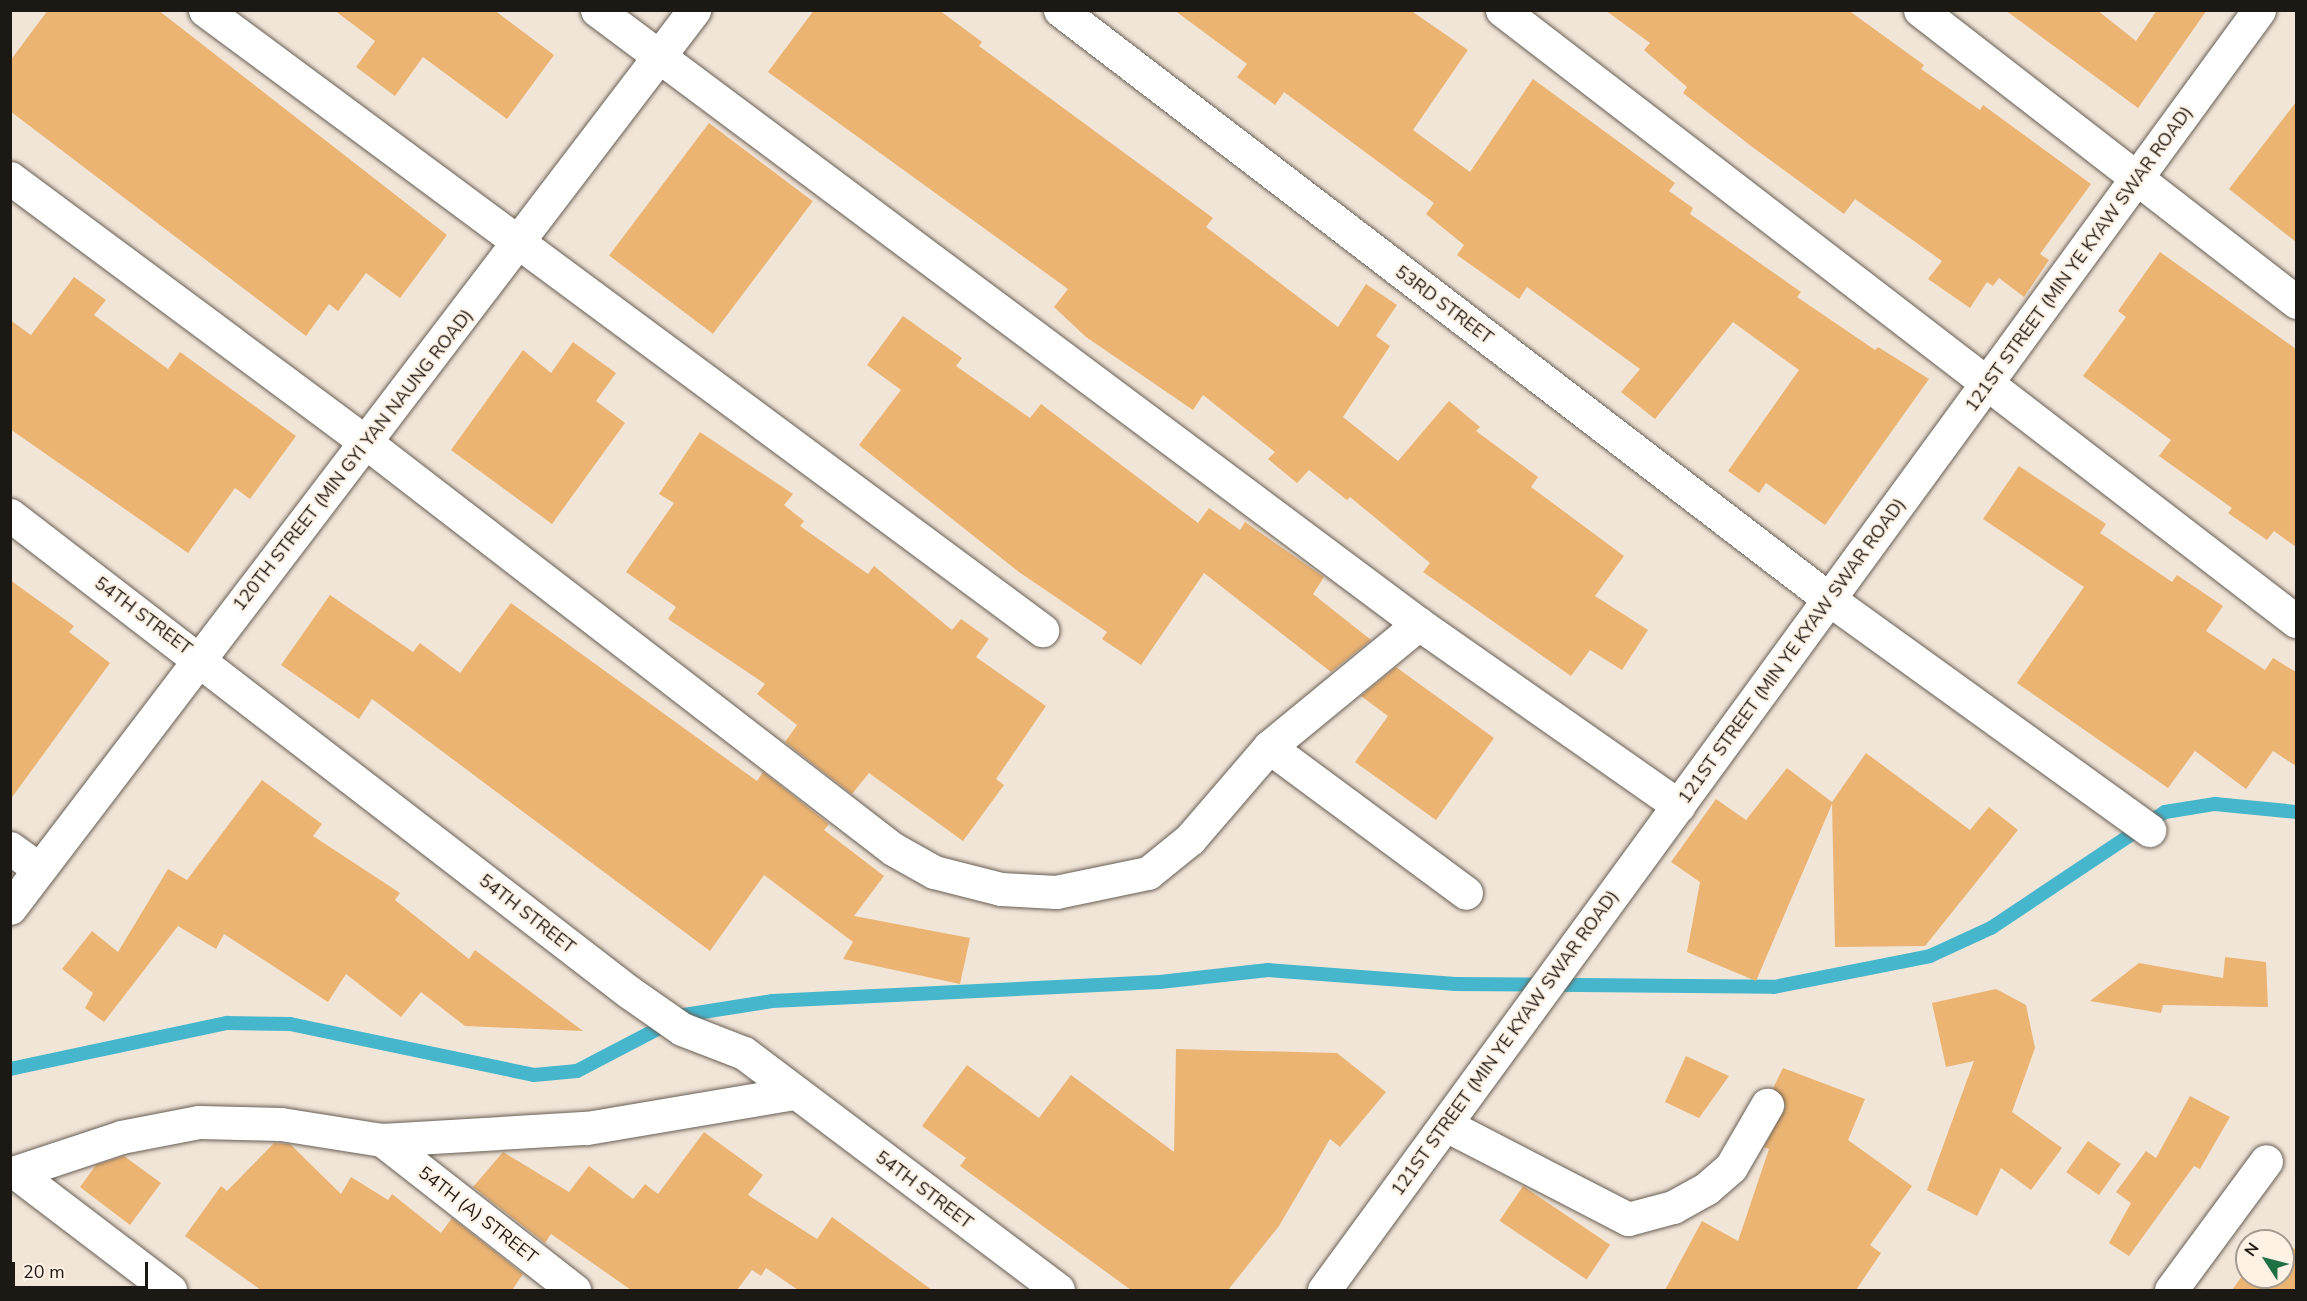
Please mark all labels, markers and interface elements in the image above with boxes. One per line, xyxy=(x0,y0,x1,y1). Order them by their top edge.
street label: 121ST STREET (MIN YE KYAW SWAR ROAD) xyxy=(1961,102,2197,416)
street label: 53RD STREET xyxy=(1391,261,1497,349)
street label: 120TH STREET (MIN GYI YAN NAUNG ROAD) xyxy=(228,305,478,615)
street label: 121ST STREET (MIN YE KYAW SWAR ROAD) xyxy=(1674,494,1910,808)
street label: 54TH STREET xyxy=(90,572,196,660)
street label: 54TH STREET xyxy=(475,870,579,958)
street label: 121ST STREET (MIN YE KYAW SWAR ROAD) xyxy=(1387,886,1623,1200)
street label: 54TH STREET xyxy=(871,1146,977,1234)
street label: 54TH (A) STREET xyxy=(414,1162,542,1268)
north arrow xyxy=(2235,1229,2295,1289)
text: N xyxy=(2240,1238,2264,1261)
scale bar xyxy=(15,1250,152,1288)
text: 20 m xyxy=(23,1260,65,1284)

